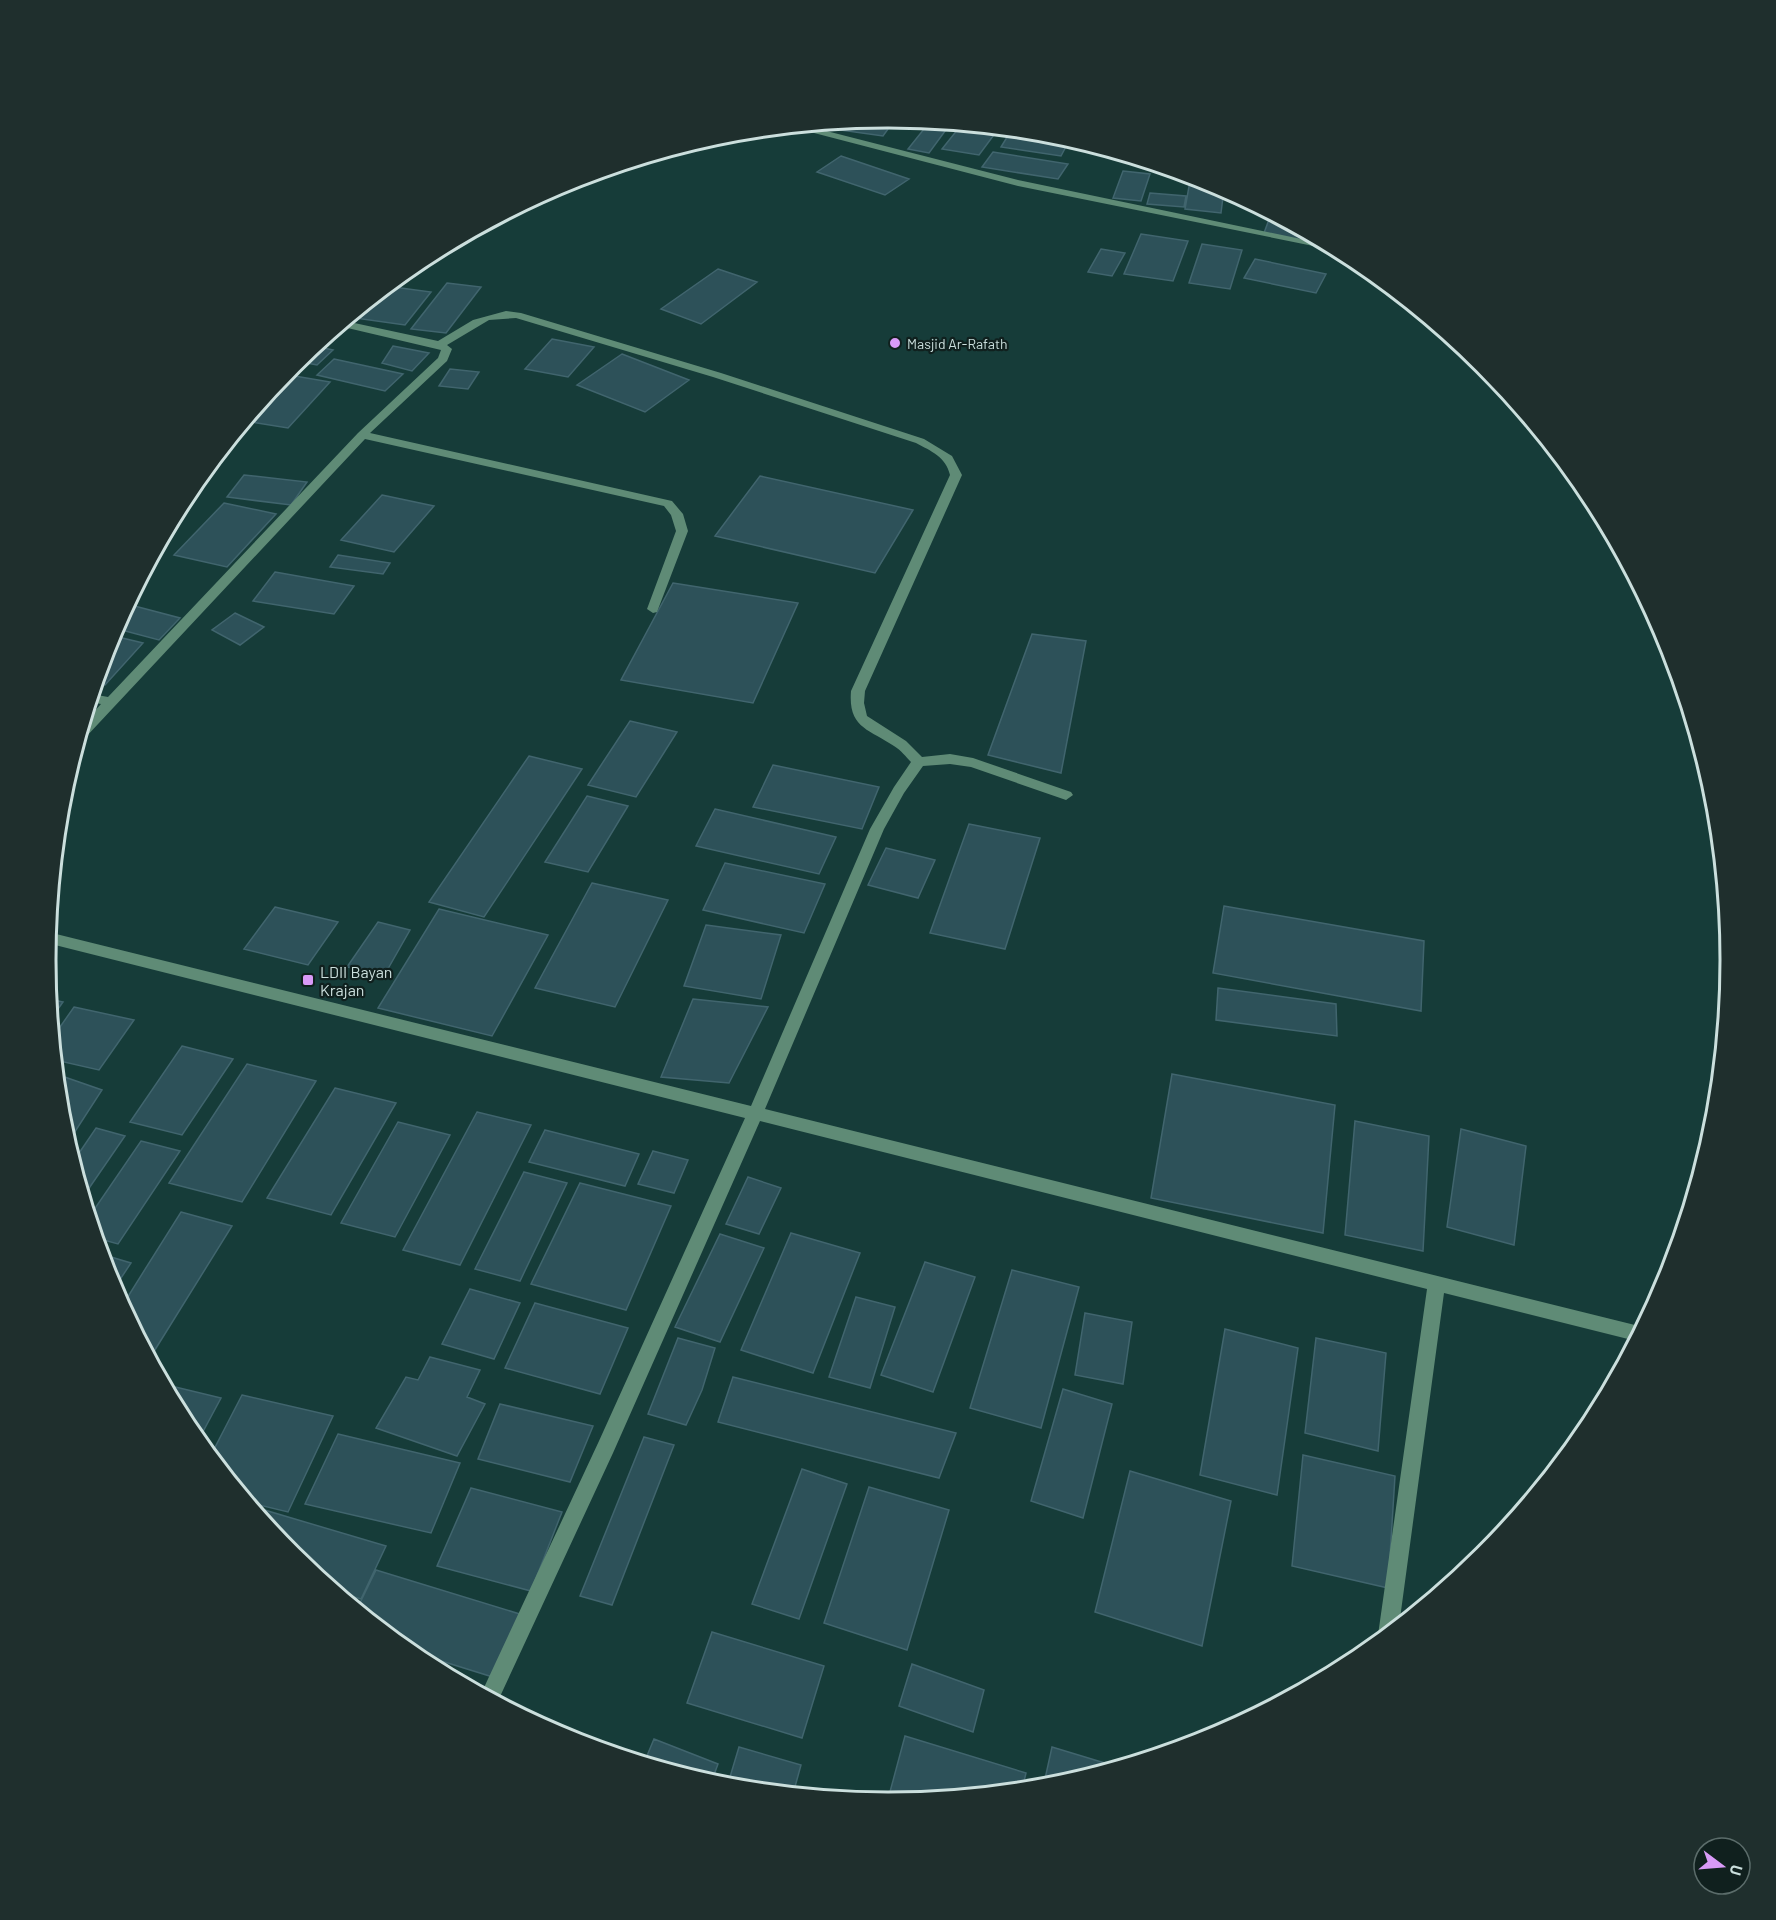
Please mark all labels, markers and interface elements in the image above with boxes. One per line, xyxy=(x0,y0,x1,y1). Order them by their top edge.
place label: Masjid Ar-Rafath xyxy=(907,335,1008,352)
marker: Masjid Ar-Rafath xyxy=(888,336,902,350)
place label: LDII Bayan Krajan xyxy=(320,962,392,999)
marker: LDII Bayan Krajan xyxy=(301,973,315,987)
north arrow xyxy=(1692,1836,1752,1896)
text: U xyxy=(1726,1863,1747,1878)

